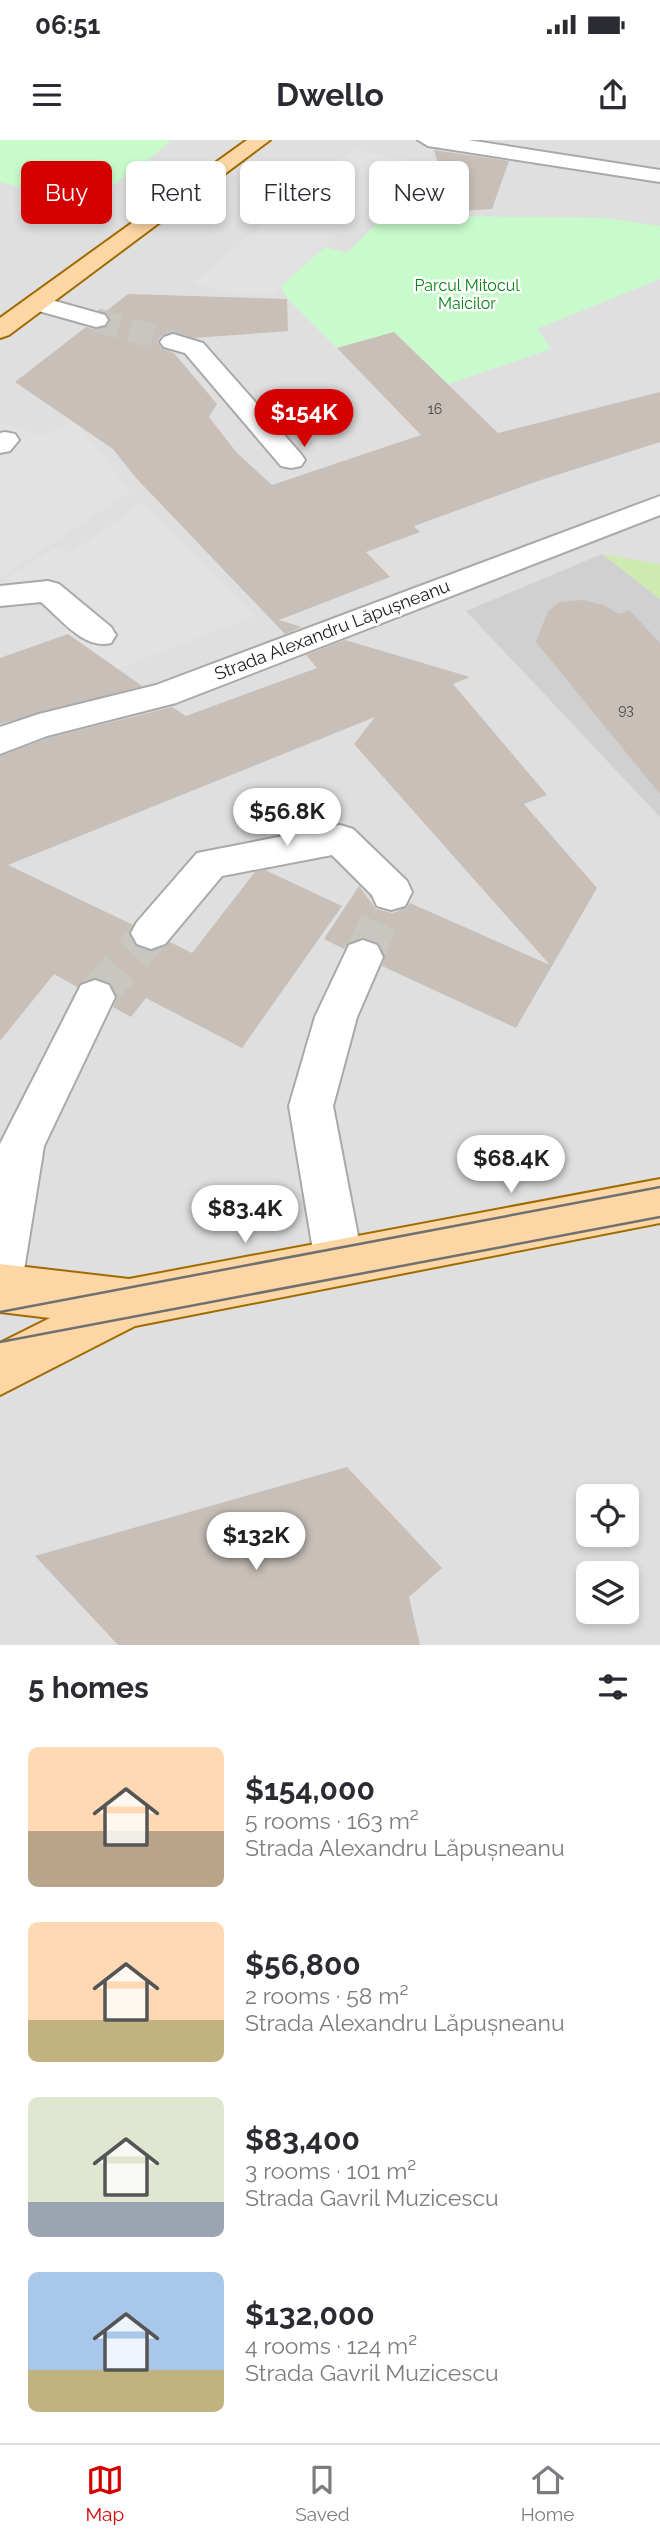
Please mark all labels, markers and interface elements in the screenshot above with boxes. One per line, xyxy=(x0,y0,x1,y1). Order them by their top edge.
text: 06:51 xyxy=(35,10,100,40)
icon: menu xyxy=(28,76,66,114)
text: Dwello xyxy=(276,76,384,113)
icon: share xyxy=(594,76,632,114)
chip: Buy xyxy=(21,161,112,224)
chip: Rent xyxy=(126,161,226,224)
chip: Filters xyxy=(240,161,355,224)
chip: New xyxy=(369,161,469,224)
park label: Parcul Mitocul Maicilor xyxy=(414,276,520,313)
pin: $154K xyxy=(255,390,353,449)
text: $154K xyxy=(270,398,338,425)
house number: 16 xyxy=(428,401,442,417)
street label: Strada Alexandru Lăpușneanu xyxy=(211,575,452,684)
house number: 93 xyxy=(618,702,634,718)
pin: $56.8K xyxy=(230,788,344,848)
text: $56.8K xyxy=(249,797,325,824)
pin: $68.4K xyxy=(454,1136,568,1195)
text: $68.4K xyxy=(473,1144,549,1171)
pin: $83.4K xyxy=(188,1186,302,1245)
text: $83.4K xyxy=(207,1194,283,1221)
map controls xyxy=(576,1484,639,1624)
button: locate xyxy=(576,1484,639,1547)
pin: $132K xyxy=(207,1512,305,1572)
text: $132K xyxy=(222,1521,290,1548)
button: layers xyxy=(576,1561,639,1624)
icon: filters xyxy=(594,1668,632,1706)
text: 5 homes xyxy=(28,1670,149,1705)
text: $154,000 xyxy=(245,1772,375,1807)
icon: home xyxy=(84,1775,168,1859)
text: 5 rooms · 163 m² xyxy=(245,1807,419,1834)
text: Strada Alexandru Lăpușneanu xyxy=(245,1834,565,1861)
text: $56,800 xyxy=(245,1947,361,1982)
icon: home xyxy=(84,1950,168,2034)
text: 2 rooms · 58 m² xyxy=(245,1982,408,2009)
text: Strada Alexandru Lăpușneanu xyxy=(245,2009,565,2036)
text: $83,400 xyxy=(245,2122,360,2157)
icon: home xyxy=(84,2125,168,2209)
text: 3 rooms · 101 m² xyxy=(245,2157,416,2184)
text: Strada Gavril Muzicescu xyxy=(245,2184,499,2211)
text: $132,000 xyxy=(245,2297,375,2332)
icon: home xyxy=(84,2300,168,2384)
text: 4 rooms · 124 m² xyxy=(245,2332,417,2359)
text: Strada Gavril Muzicescu xyxy=(245,2359,499,2386)
tab: Map xyxy=(86,2461,124,2525)
tab: Saved xyxy=(295,2461,350,2525)
tab: Home xyxy=(521,2461,574,2525)

